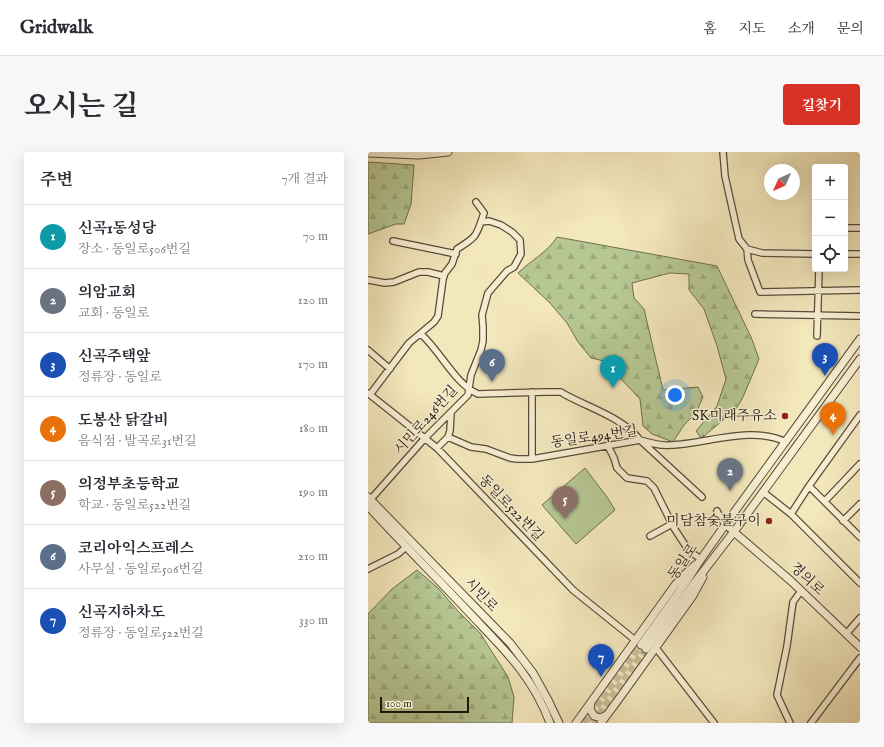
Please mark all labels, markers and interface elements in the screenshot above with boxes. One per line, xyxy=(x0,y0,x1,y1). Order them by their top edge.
text: Gridwalk xyxy=(20,16,93,40)
text: 홈 xyxy=(703,20,717,38)
text: 지도 xyxy=(739,20,766,38)
text: 소개 xyxy=(788,20,815,38)
text: 문의 xyxy=(837,20,864,38)
button: 길찾기 xyxy=(783,84,860,125)
text: 오시는 길 xyxy=(24,90,138,125)
north arrow xyxy=(764,164,800,200)
map controls xyxy=(812,164,848,272)
button: + xyxy=(812,164,848,200)
text: 주변 xyxy=(40,170,73,191)
text: 7개 결과 xyxy=(281,171,328,188)
button: − xyxy=(812,200,848,236)
text: 신곡1동성당 xyxy=(78,219,156,238)
text: 1 xyxy=(51,228,55,245)
text: 70 m xyxy=(303,228,328,245)
button: locate xyxy=(812,236,848,272)
text: 장소 · 동일로506번길 xyxy=(78,241,191,258)
text: 의암교회 xyxy=(78,283,136,302)
text: 2 xyxy=(50,292,56,309)
text: 120 m xyxy=(298,292,328,309)
text: 교회 · 동일로 xyxy=(78,305,149,322)
pin: 3 xyxy=(812,343,838,376)
text: 신곡주택앞 xyxy=(78,347,150,366)
pin: 6 xyxy=(479,349,505,382)
pin: 1 xyxy=(600,355,626,388)
text: 3 xyxy=(51,356,55,373)
text: 170 m xyxy=(298,356,328,373)
text: 정류장 · 동일로 xyxy=(78,369,162,386)
street label: 시민로246번길 xyxy=(390,382,462,458)
your location xyxy=(665,385,685,405)
pin: 4 xyxy=(820,402,846,435)
place label: SK미래주유소 xyxy=(692,407,777,425)
text: 도봉산 닭갈비 xyxy=(78,411,168,430)
marker: SK미래주유소 xyxy=(780,411,790,421)
text: 4 xyxy=(50,420,56,437)
text: 180 m xyxy=(299,420,328,437)
street label: 동일로494번길 xyxy=(549,422,639,452)
text: 음식점 · 발곡로31번길 xyxy=(78,433,197,450)
pin: 2 xyxy=(717,458,743,491)
street label: 동일로522번길 xyxy=(475,471,547,545)
text: 의정부초등학교 xyxy=(78,475,179,494)
text: 5 xyxy=(51,484,55,501)
text: 190 m xyxy=(298,484,328,501)
pin: 5 xyxy=(552,486,578,519)
text: 학교 · 동일로522번길 xyxy=(78,497,191,514)
place label: 미담참숯불구이 xyxy=(666,512,761,530)
marker: 미담참숯불구이 xyxy=(764,516,774,526)
text: 코리아익스프레스 xyxy=(78,539,194,558)
street label: 동일로 xyxy=(664,540,702,584)
text: 6 xyxy=(50,548,56,565)
text: 210 m xyxy=(298,548,328,565)
street label: 경의로 xyxy=(786,559,828,600)
text: 사무실 · 동일로506번길 xyxy=(78,561,204,578)
street label: 시민로 xyxy=(460,574,502,616)
text: 신곡지하차도 xyxy=(78,603,165,622)
text: 7 xyxy=(50,612,56,629)
text: 330 m xyxy=(299,612,328,629)
text: 정류장 · 동일로522번길 xyxy=(78,625,204,642)
pin: 7 xyxy=(588,644,614,677)
scale bar xyxy=(380,695,469,714)
text: 100 m xyxy=(386,697,412,711)

